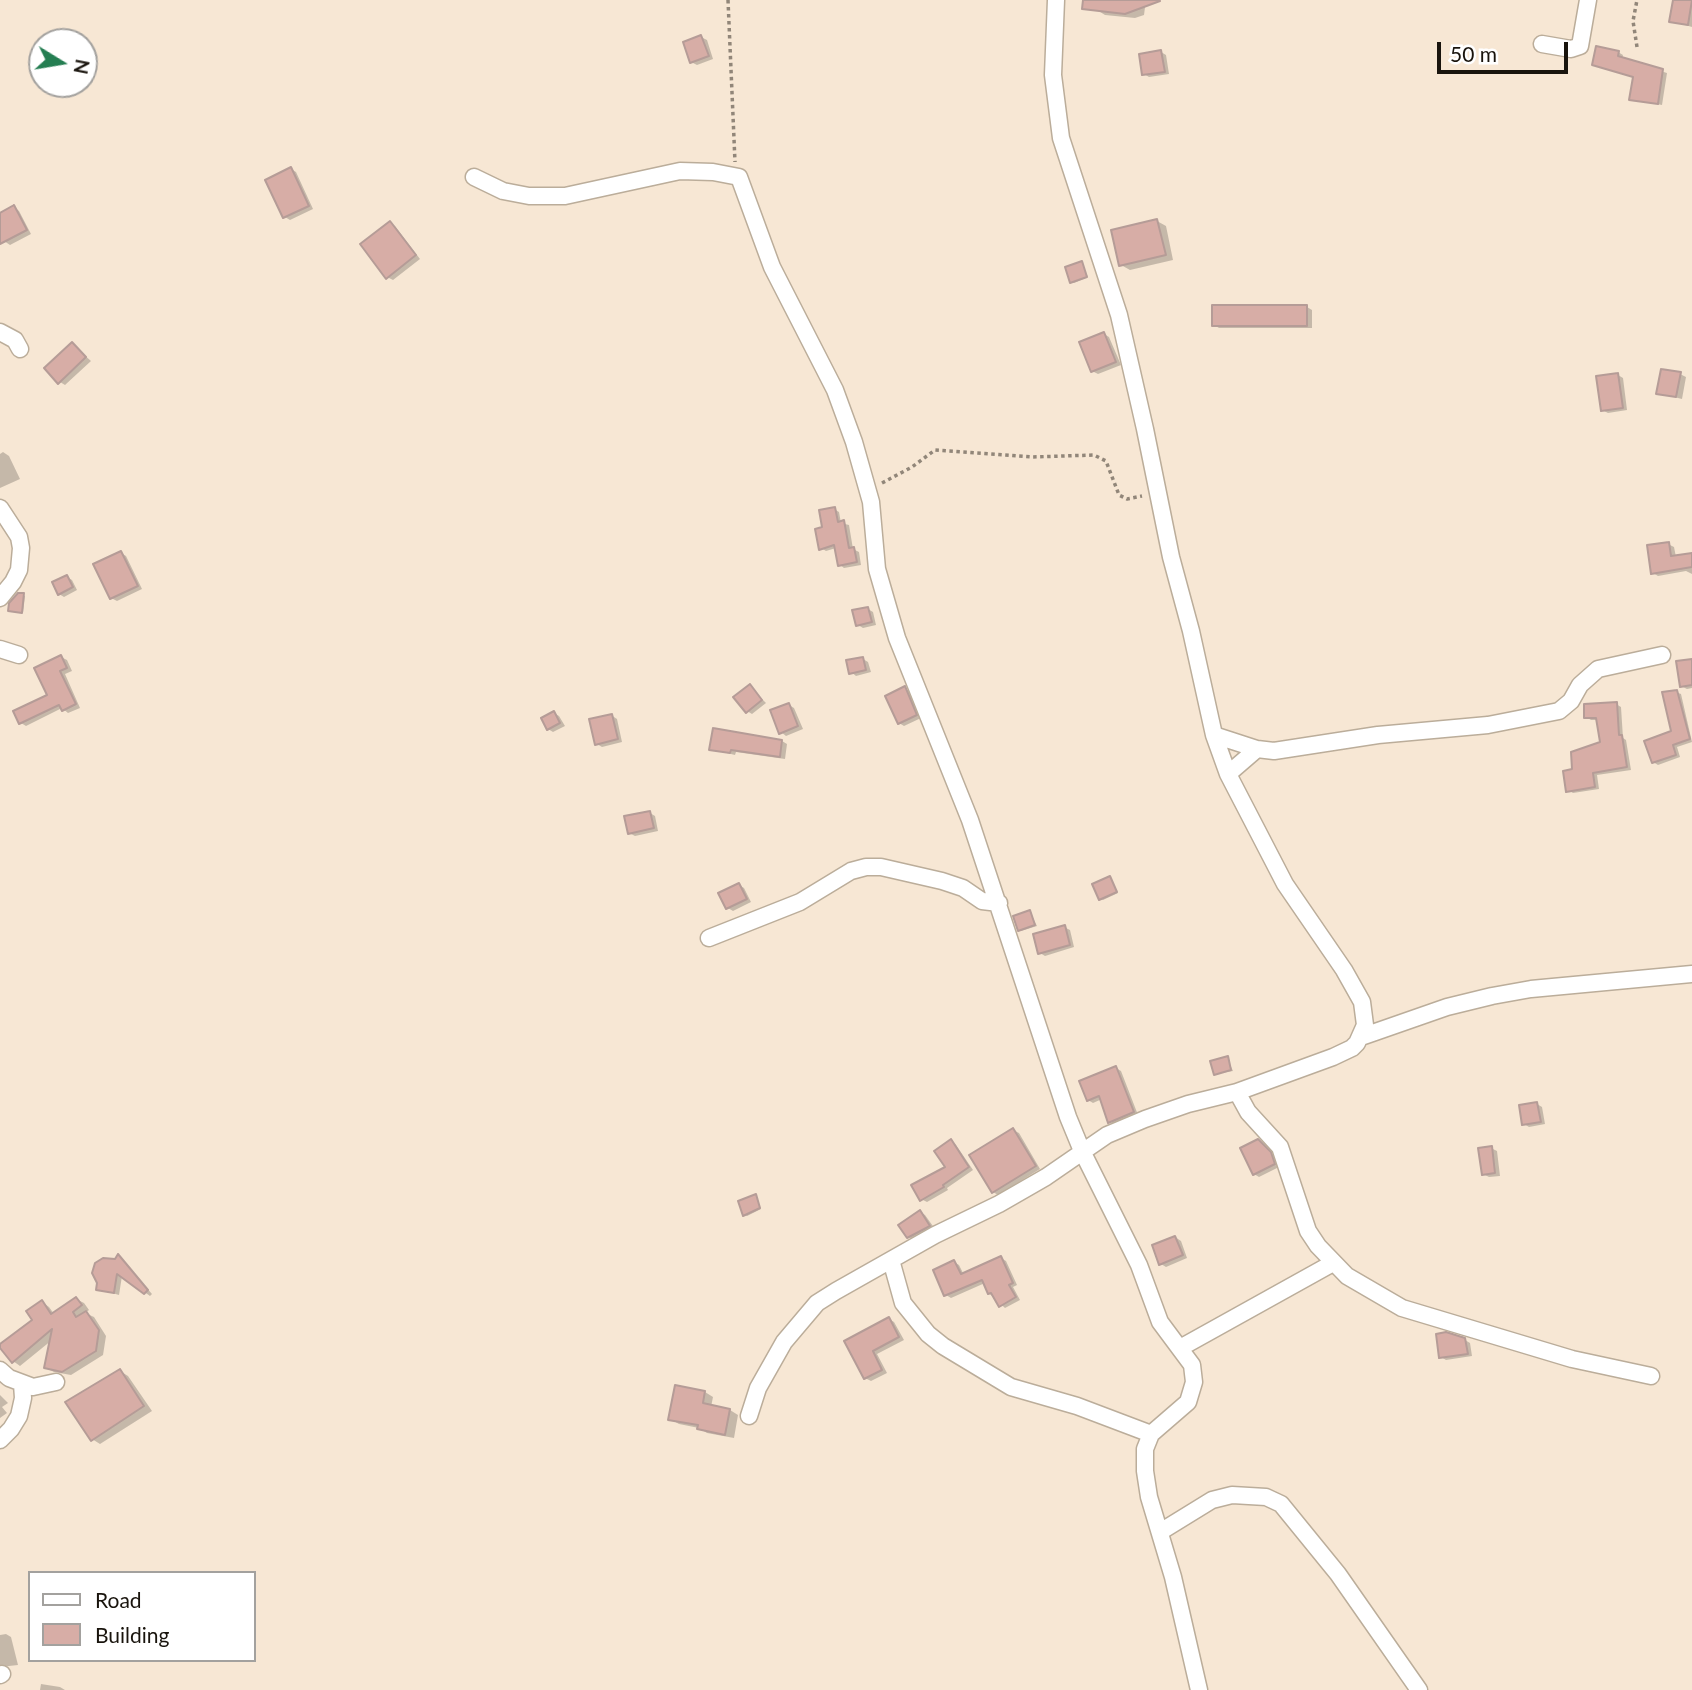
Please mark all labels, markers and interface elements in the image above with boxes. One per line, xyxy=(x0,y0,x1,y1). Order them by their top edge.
north arrow xyxy=(28,28,98,98)
scale bar xyxy=(1440,28,1571,72)
text: 50 m xyxy=(1450,41,1497,66)
text: N xyxy=(69,57,95,76)
legend xyxy=(28,1571,256,1662)
text: Road xyxy=(95,1587,142,1612)
text: Building xyxy=(95,1622,170,1647)

